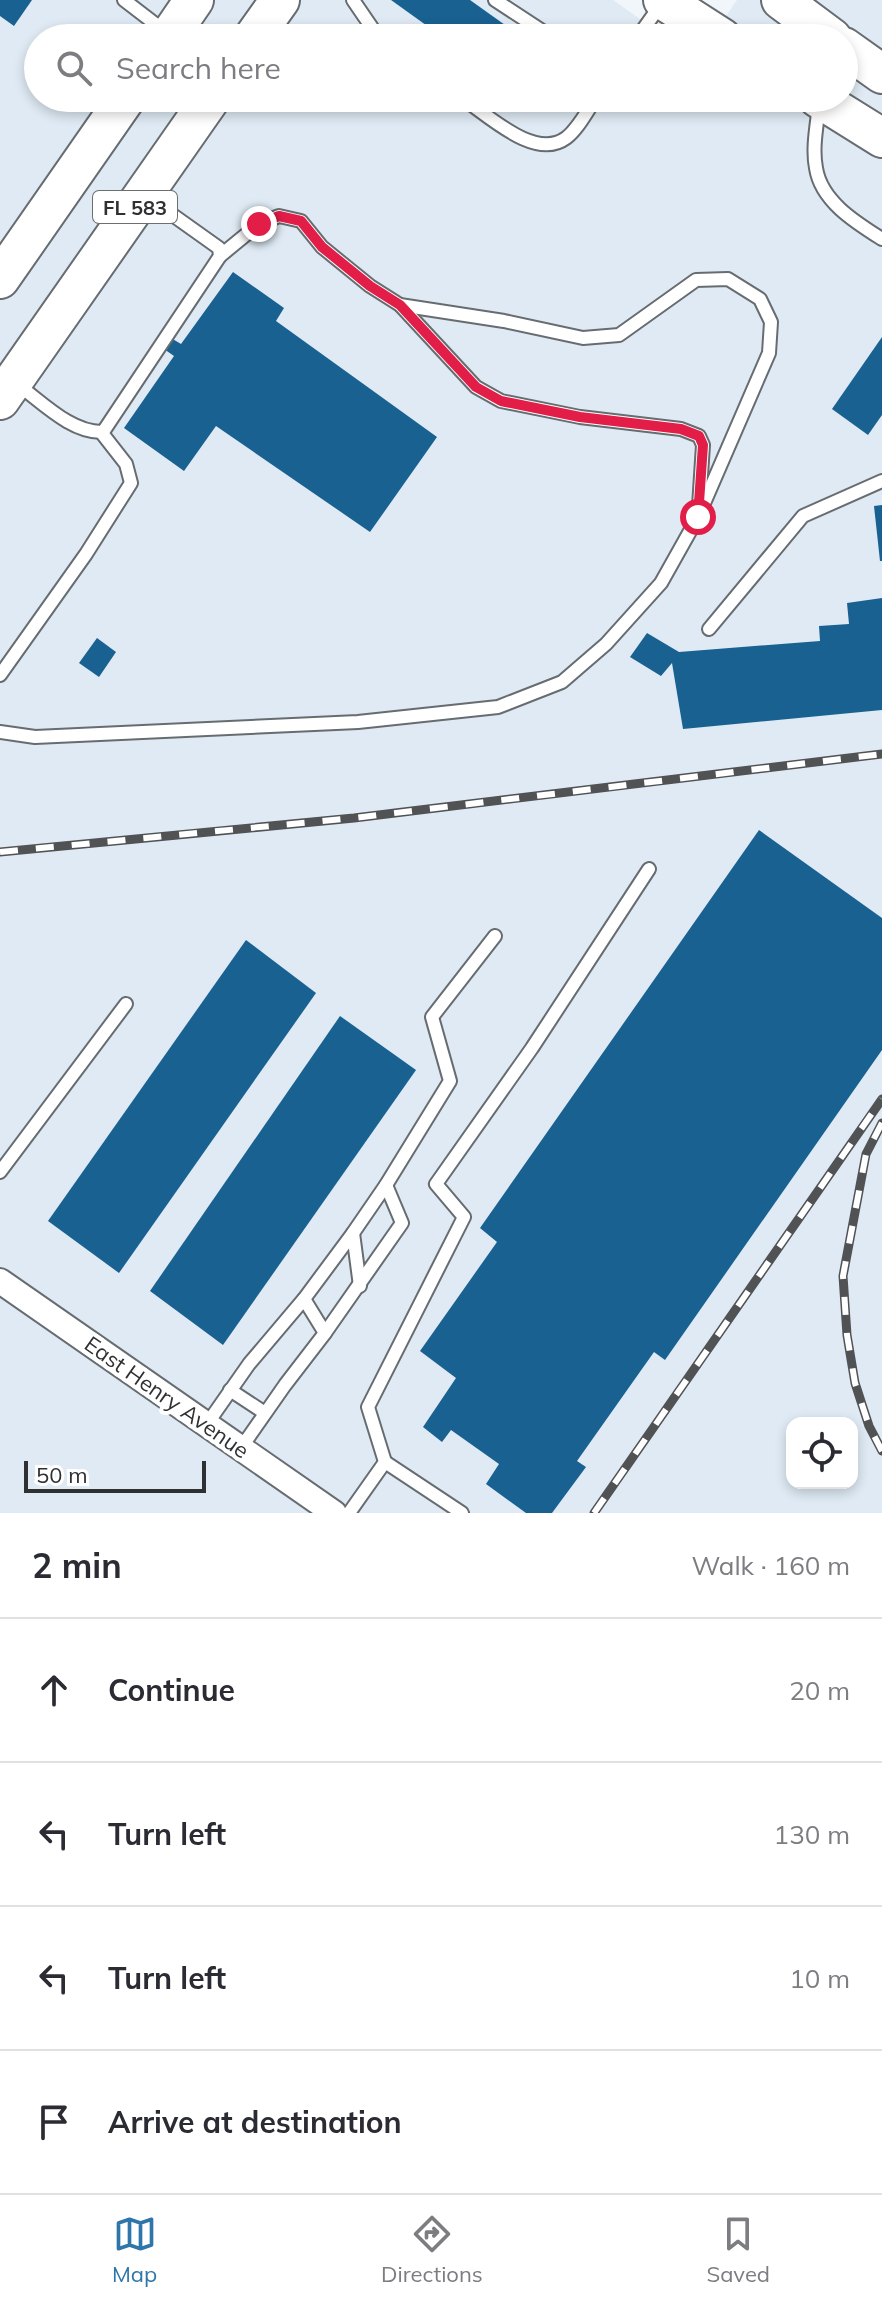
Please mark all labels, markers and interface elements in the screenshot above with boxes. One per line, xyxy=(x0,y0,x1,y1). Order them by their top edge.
search box xyxy=(24,24,858,112)
icon: search xyxy=(52,46,96,90)
text: Search here xyxy=(116,49,281,87)
road number: FL 583 xyxy=(93,191,177,223)
route end xyxy=(241,206,277,242)
route start xyxy=(680,499,716,535)
street label: East Henry Avenue xyxy=(79,1330,255,1464)
map controls xyxy=(786,1417,858,1489)
button: locate xyxy=(786,1417,858,1489)
scale bar xyxy=(24,1457,206,1493)
text: 50 m xyxy=(36,1461,87,1489)
text: 2 min xyxy=(32,1544,122,1587)
text: Walk · 160 m xyxy=(691,1549,850,1582)
icon: ahead xyxy=(32,1668,76,1712)
text: Continue xyxy=(108,1671,235,1709)
text: 20 m xyxy=(789,1674,850,1707)
icon: left xyxy=(32,1812,76,1856)
text: Turn left xyxy=(108,1815,226,1853)
text: 130 m xyxy=(774,1818,850,1851)
icon: left xyxy=(32,1956,76,2000)
text: Turn left xyxy=(108,1959,226,1997)
text: 10 m xyxy=(789,1962,850,1995)
icon: arrive xyxy=(32,2100,76,2144)
text: Arrive at destination xyxy=(108,2103,402,2141)
tab: Map xyxy=(112,2212,157,2288)
tab: Directions xyxy=(381,2212,483,2288)
tab: Saved xyxy=(707,2212,770,2288)

